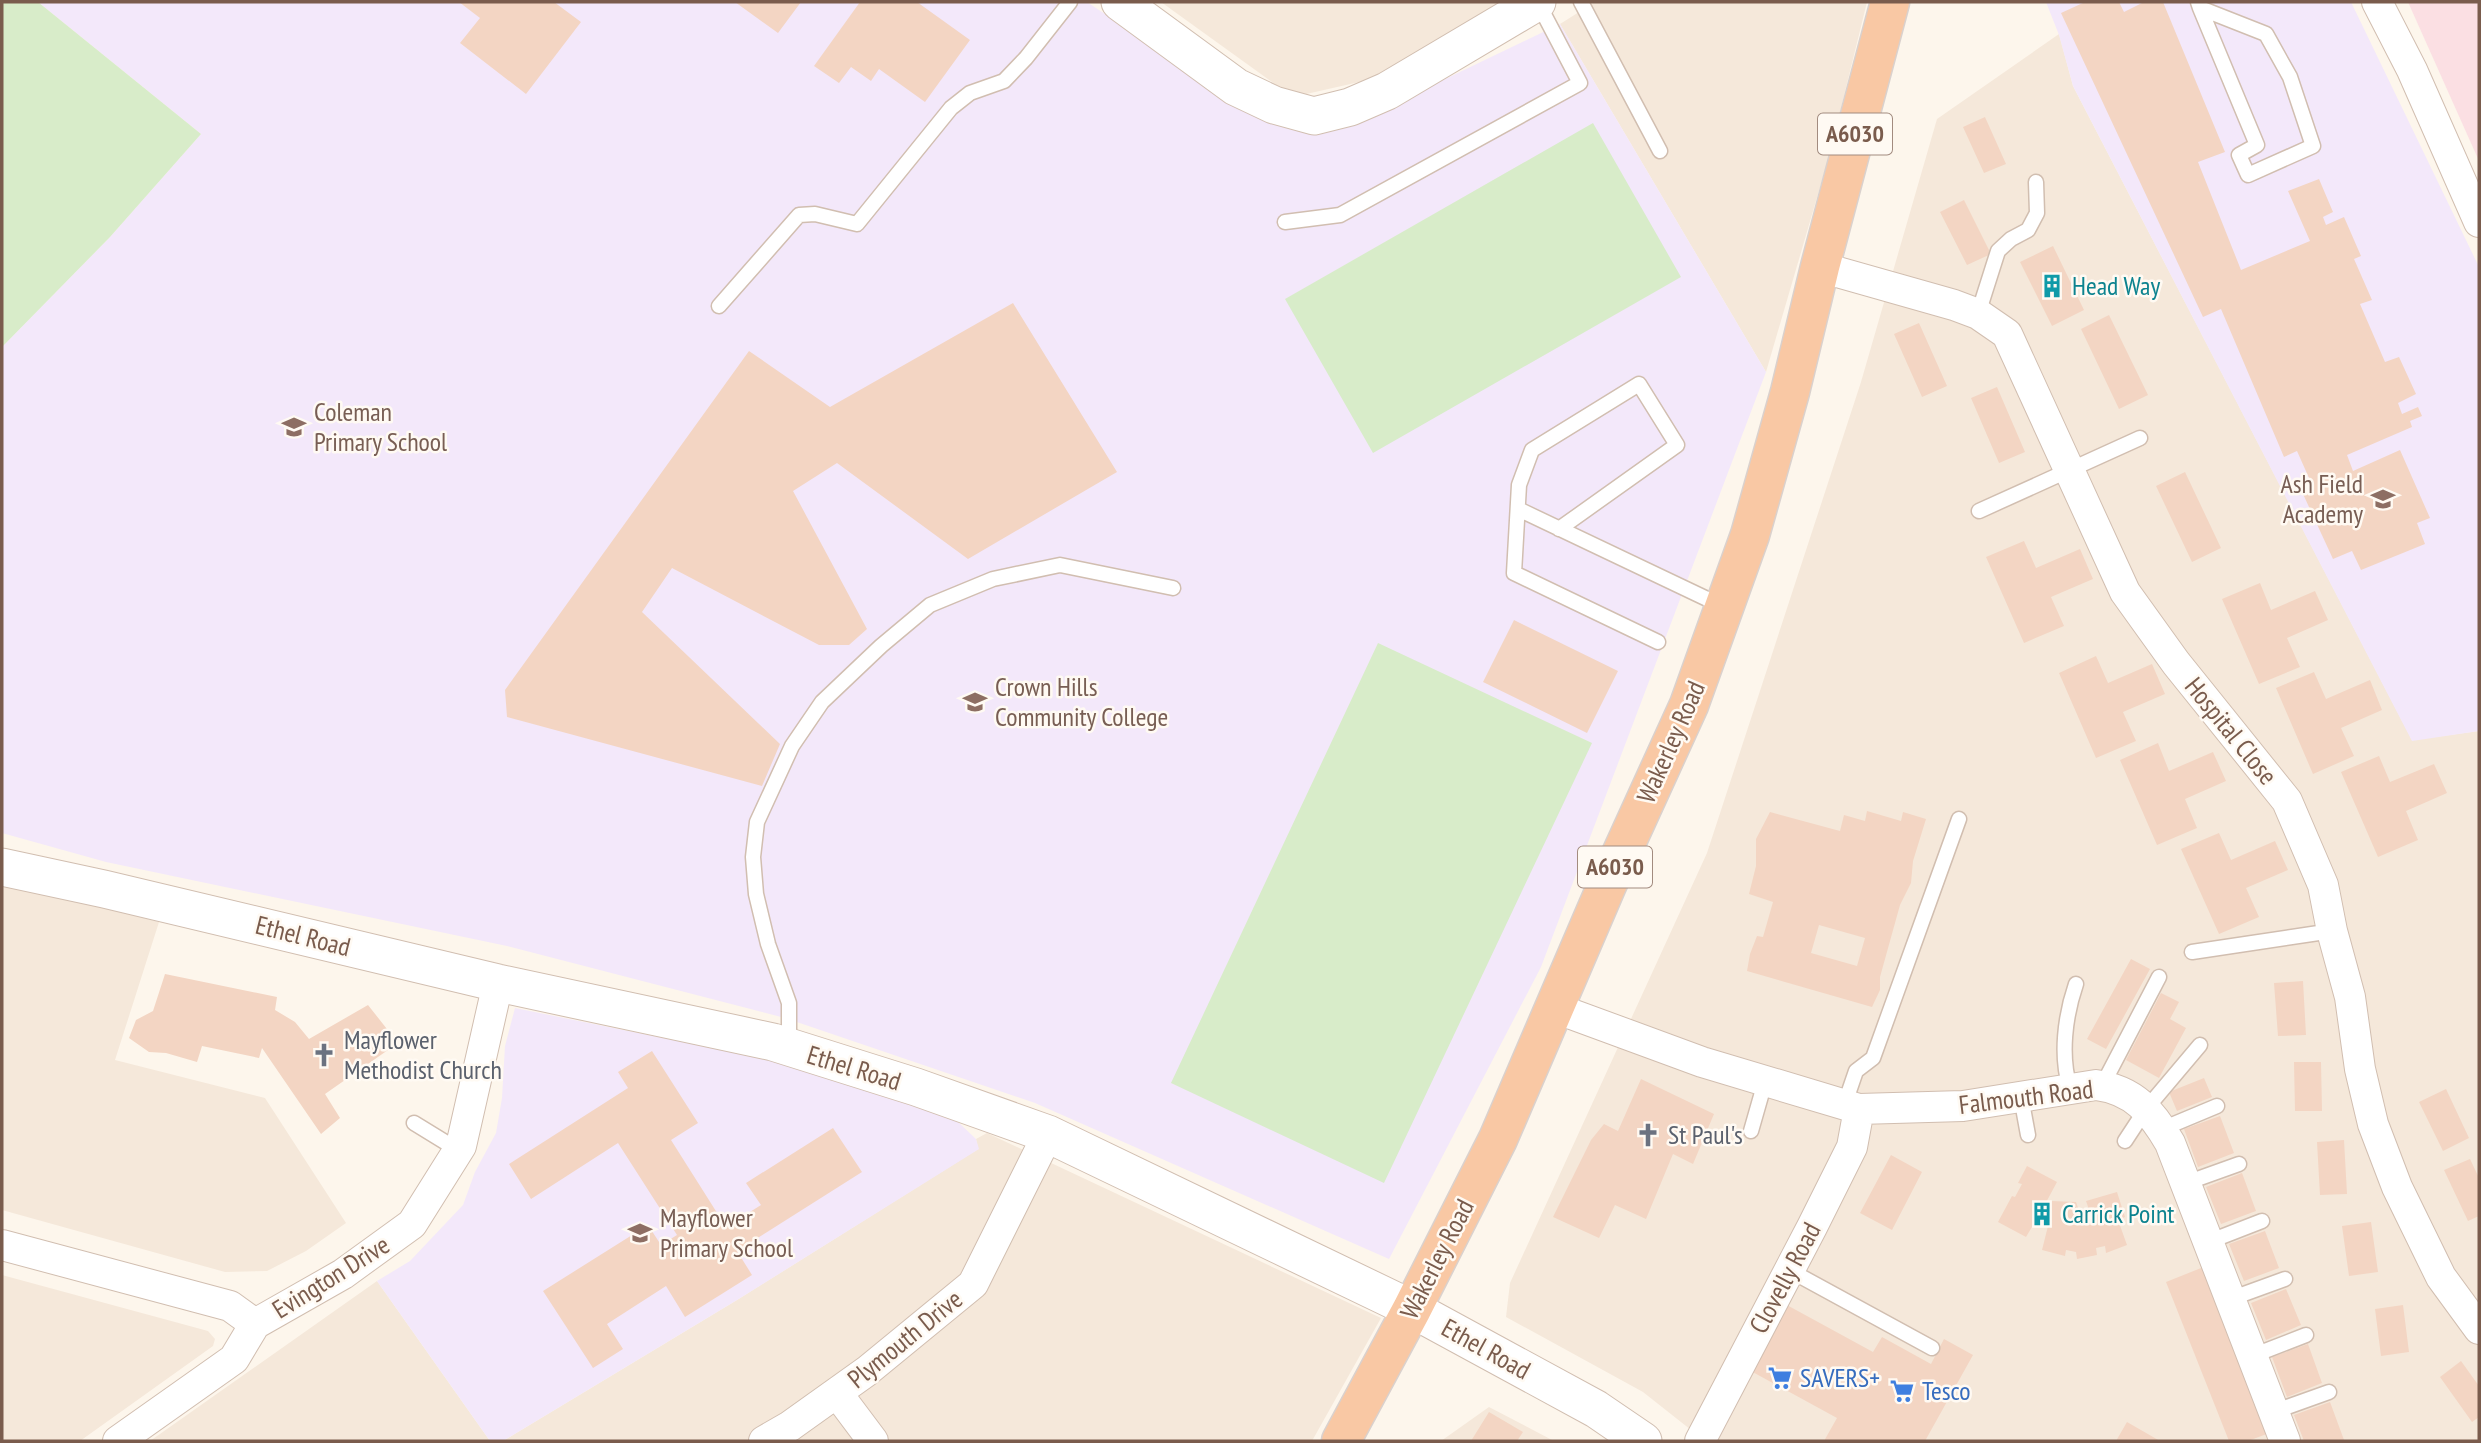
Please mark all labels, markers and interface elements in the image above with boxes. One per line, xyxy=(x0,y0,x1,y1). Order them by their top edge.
road number: A6030 xyxy=(1818,114,1892,154)
place label: Head Way xyxy=(2072,269,2160,302)
building icon: Head Way xyxy=(2038,272,2066,300)
place label: Coleman Primary School xyxy=(314,395,447,458)
school or university icon: Coleman Primary School xyxy=(280,413,308,441)
place label: Ash Field Academy xyxy=(2281,467,2363,530)
school or university icon: Ash Field Academy xyxy=(2369,485,2397,513)
place label: Crown Hills Community College xyxy=(995,670,1168,733)
street label: Hospital Close xyxy=(2178,670,2285,791)
street label: Wakerley Road xyxy=(1629,676,1712,808)
school or university icon: Crown Hills Community College xyxy=(961,688,989,716)
road number: A6030 xyxy=(1578,846,1652,888)
street label: Ethel Road xyxy=(252,908,354,963)
place label: Mayflower Methodist Church xyxy=(344,1023,502,1086)
street label: Ethel Road xyxy=(803,1038,905,1097)
church icon: Mayflower Methodist Church xyxy=(310,1041,338,1069)
street label: Falmouth Road xyxy=(1957,1072,2095,1121)
place label: St Paul's xyxy=(1668,1118,1743,1151)
church icon: St Paul's xyxy=(1634,1121,1662,1149)
street label: Wakerley Road xyxy=(1392,1193,1481,1324)
place label: Carrick Point xyxy=(2062,1197,2175,1230)
building icon: Carrick Point xyxy=(2028,1200,2056,1228)
place label: Mayflower Primary School xyxy=(660,1201,793,1264)
street label: Clovelly Road xyxy=(1742,1217,1827,1339)
school or university icon: Mayflower Primary School xyxy=(626,1219,654,1247)
street label: Evington Drive xyxy=(266,1228,395,1326)
street label: Plymouth Drive xyxy=(841,1282,969,1395)
street label: Ethel Road xyxy=(1436,1311,1536,1386)
place label: SAVERS+ xyxy=(1800,1361,1880,1394)
supermarket icon: SAVERS+ xyxy=(1766,1364,1794,1392)
place label: Tesco xyxy=(1922,1374,1971,1407)
supermarket icon: Tesco xyxy=(1888,1377,1916,1405)

